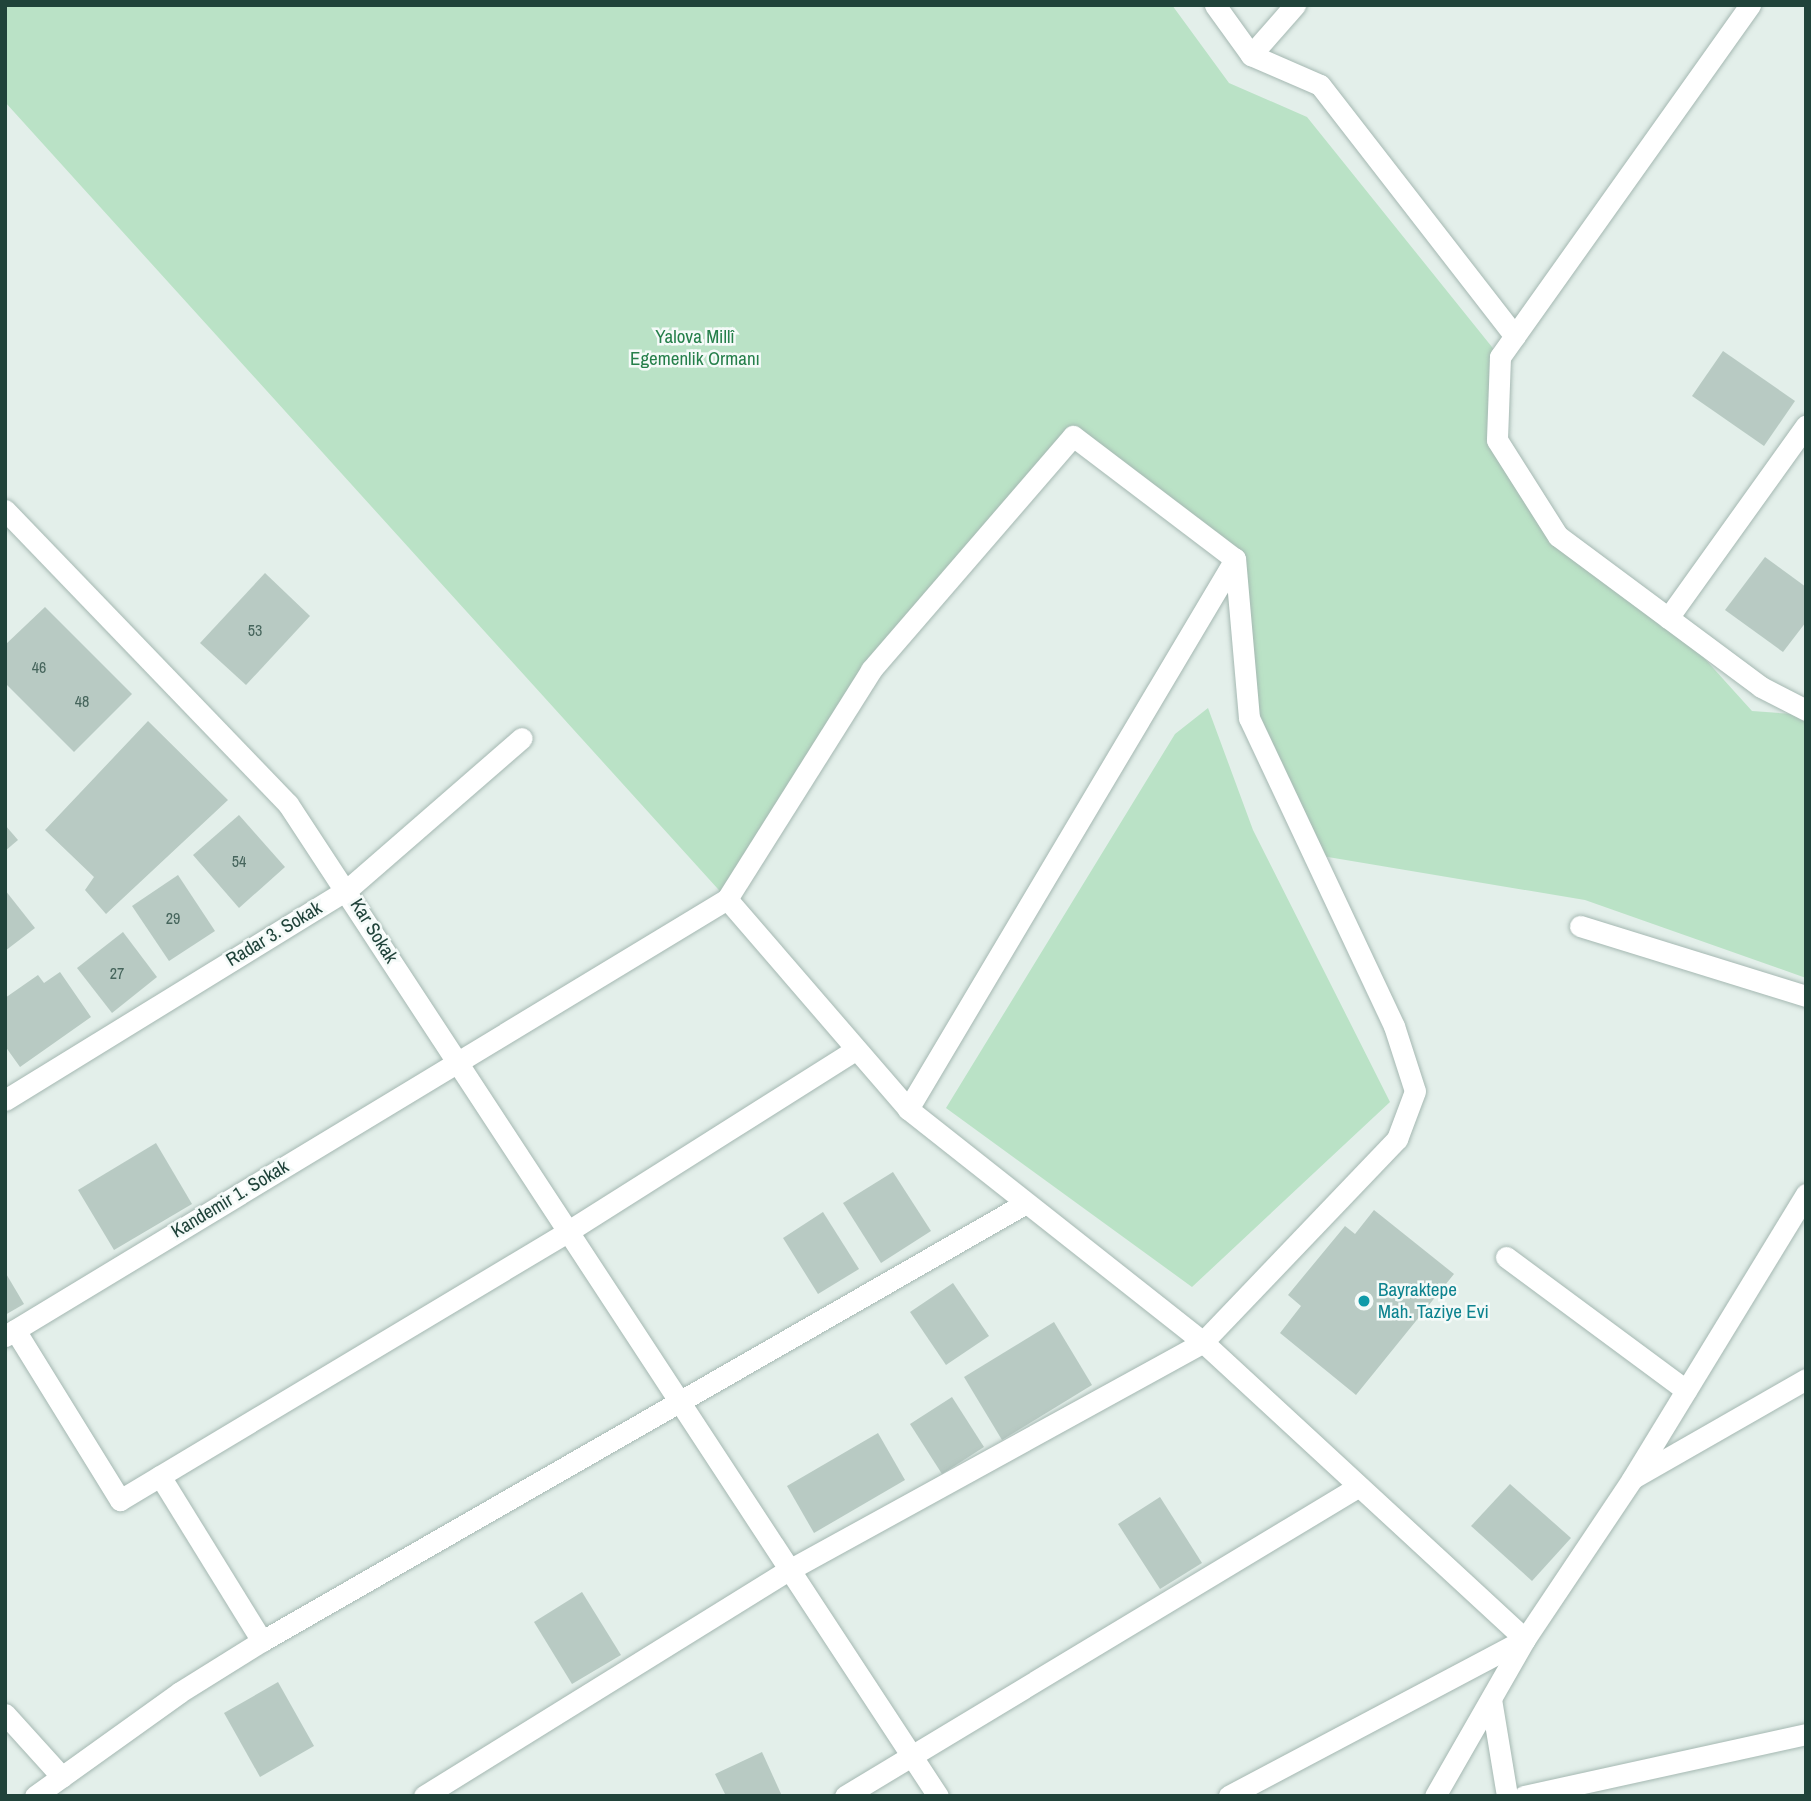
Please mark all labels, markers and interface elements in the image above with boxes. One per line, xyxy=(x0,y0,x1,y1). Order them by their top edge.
park label: Yalova Millî Egemenlik Ormanı xyxy=(630,326,760,370)
house number: 53 xyxy=(248,620,262,640)
house number: 46 xyxy=(32,657,46,677)
house number: 48 xyxy=(75,691,89,711)
house number: 54 xyxy=(232,851,246,871)
street label: Kar Sokak xyxy=(345,894,403,968)
street label: Radar 3. Sokak xyxy=(222,897,326,971)
house number: 29 xyxy=(166,908,180,928)
house number: 27 xyxy=(110,963,124,983)
street label: Kandemir 1. Sokak xyxy=(167,1155,293,1243)
place label: Bayraktepe Mah. Taziye Evi xyxy=(1378,1279,1489,1323)
marker: Bayraktepe Mah. Taziye Evi xyxy=(1356,1293,1372,1309)

